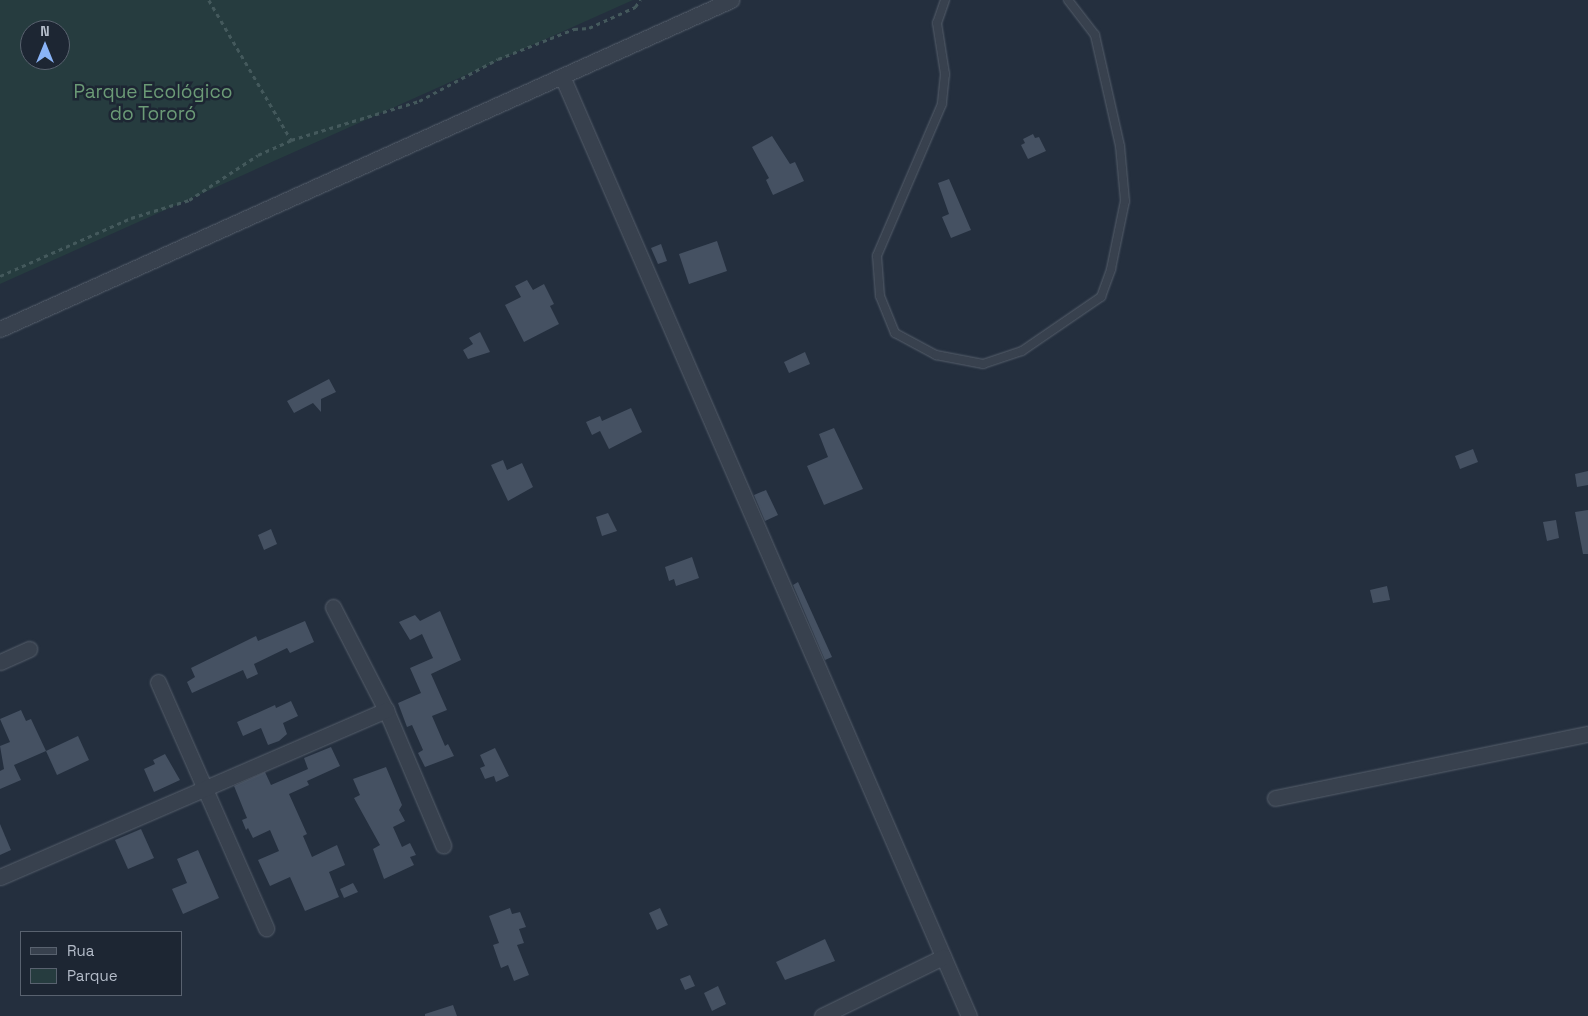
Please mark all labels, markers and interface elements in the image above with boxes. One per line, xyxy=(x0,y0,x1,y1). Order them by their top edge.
north arrow xyxy=(20,20,70,70)
text: N xyxy=(40,22,50,40)
park label: Parque Ecológico do Tororó xyxy=(73,81,233,125)
legend xyxy=(20,931,182,996)
text: Rua xyxy=(67,941,94,960)
text: Parque xyxy=(67,966,118,985)

